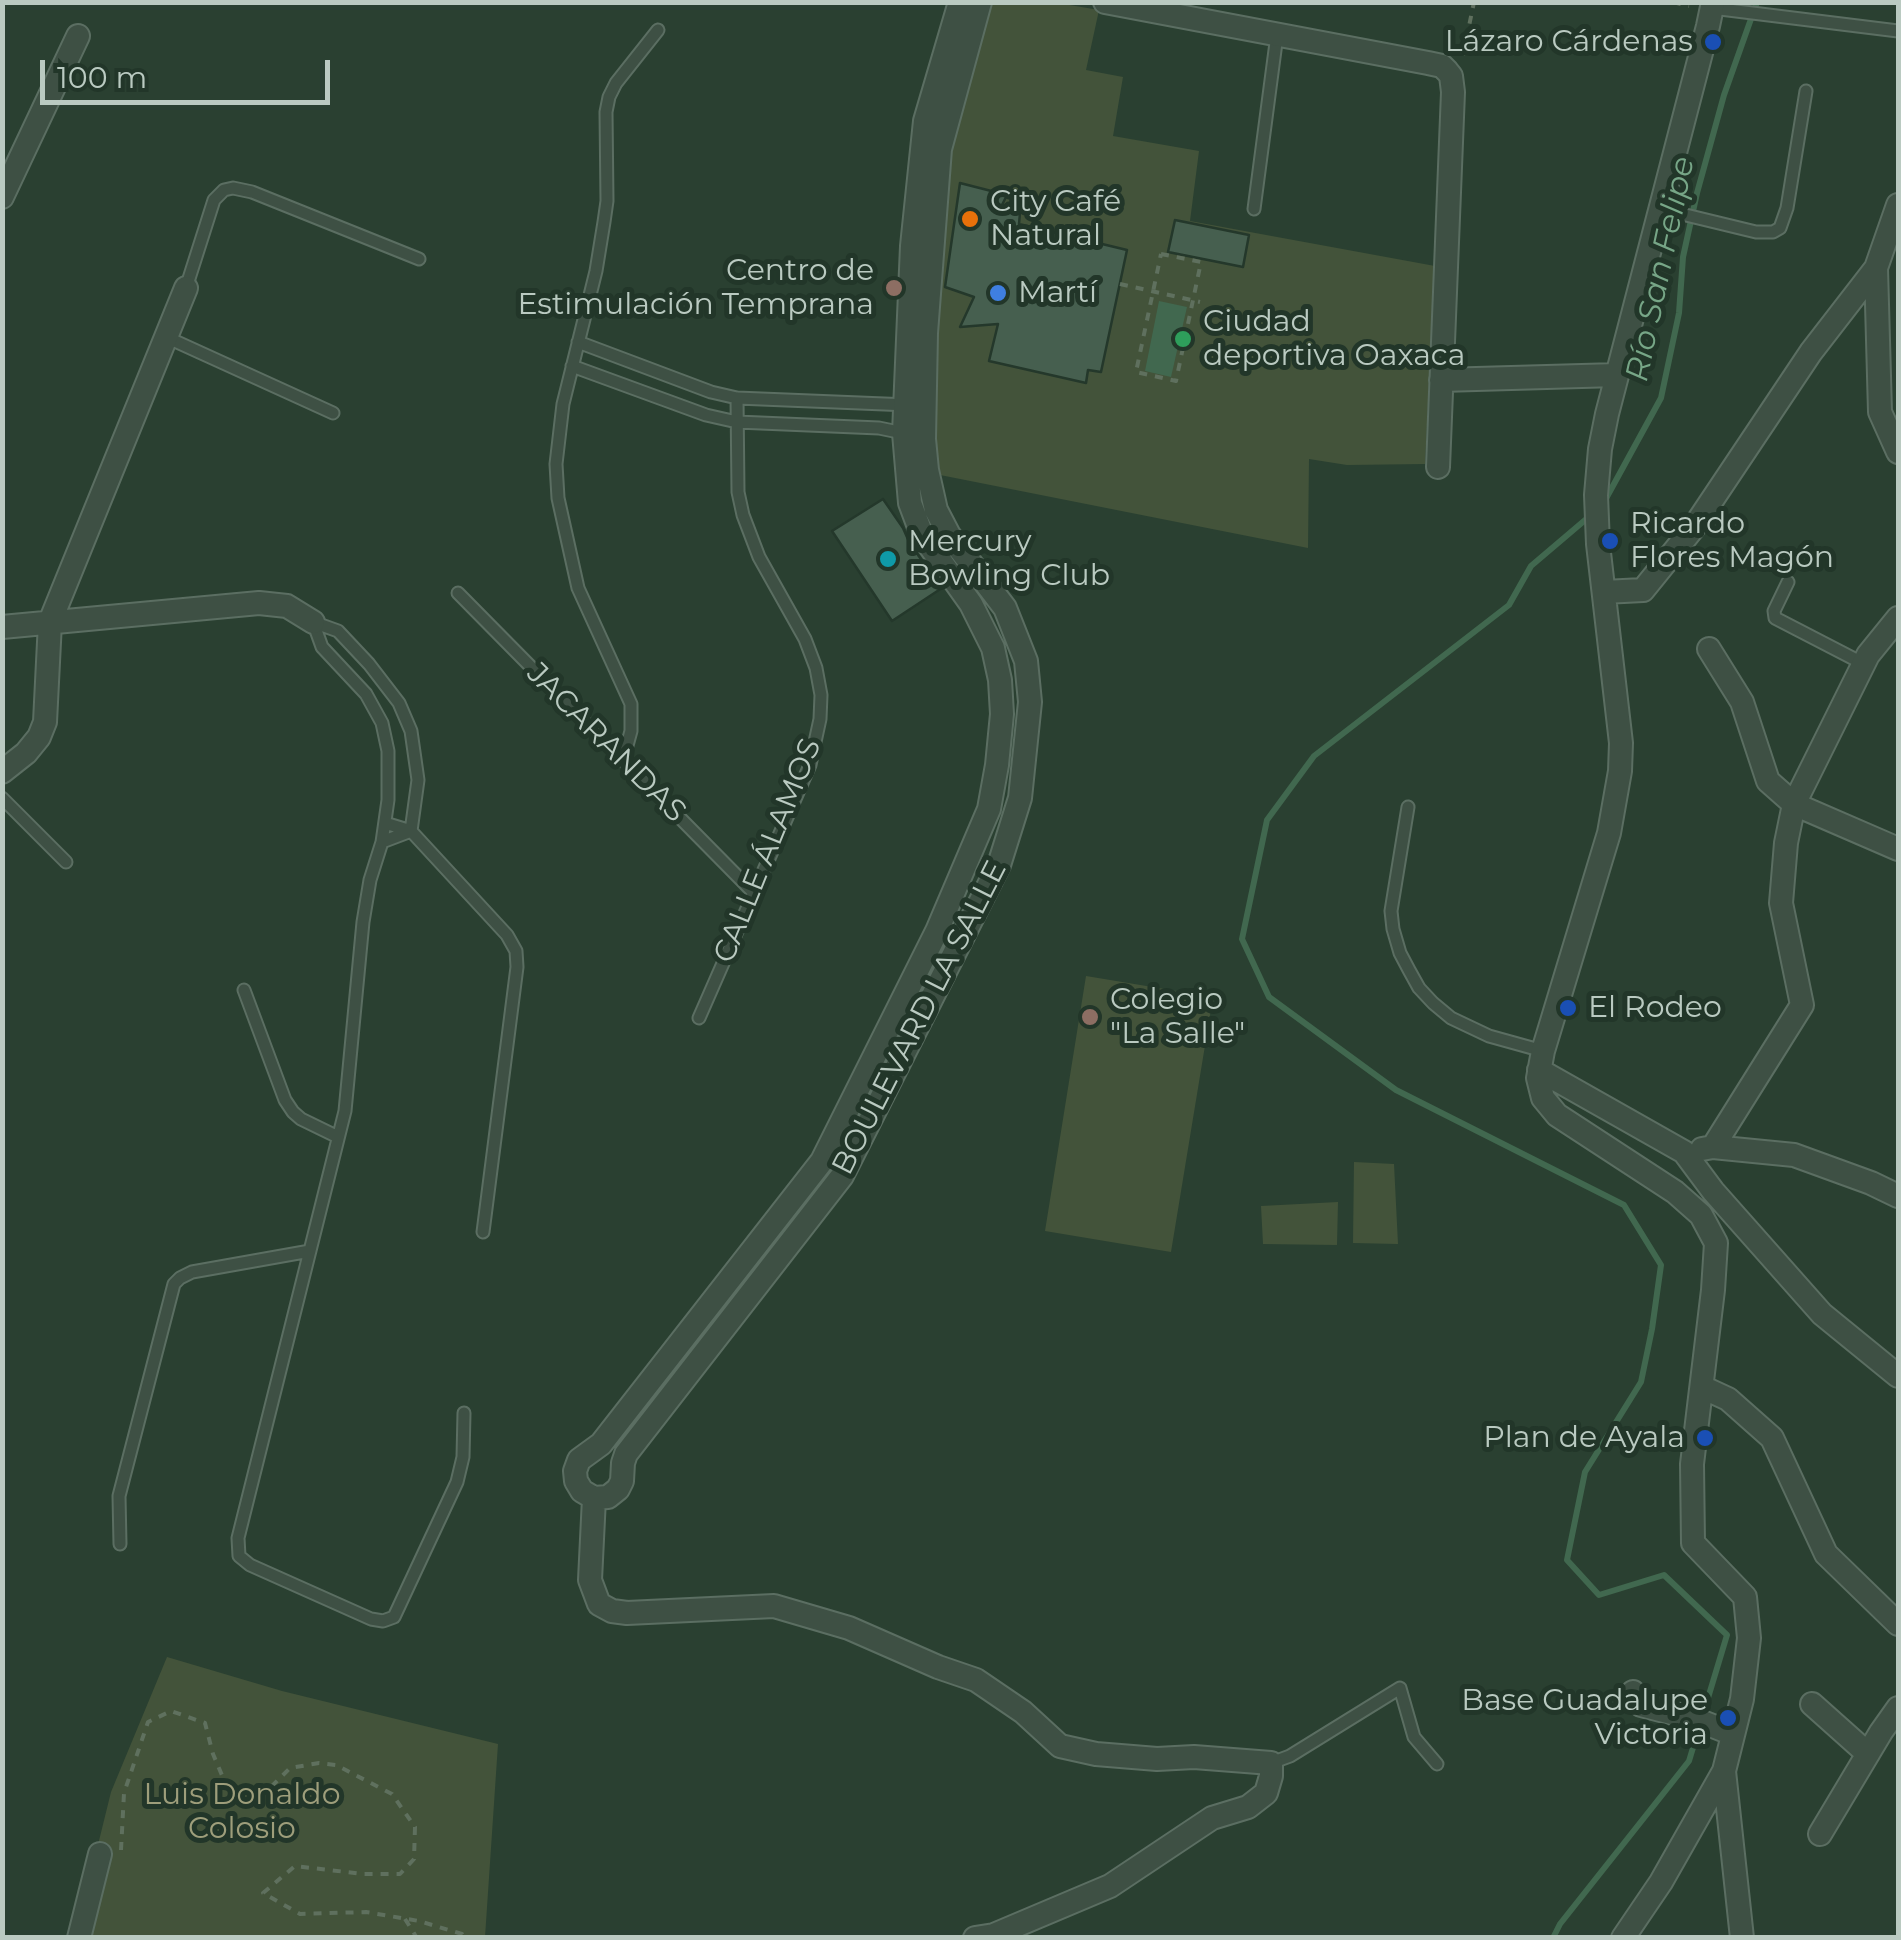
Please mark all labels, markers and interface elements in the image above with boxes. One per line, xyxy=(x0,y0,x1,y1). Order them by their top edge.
place label: Lázaro Cárdenas xyxy=(1445,24,1693,60)
marker: Lázaro Cárdenas xyxy=(1702,31,1724,53)
scale bar xyxy=(45,40,335,102)
text: 100 m xyxy=(57,59,147,96)
water label: Río San Felipe xyxy=(1618,153,1704,385)
place label: City Café Natural xyxy=(990,184,1121,254)
marker: City Café Natural xyxy=(959,208,981,230)
place label: Centro de Estimulación Temprana xyxy=(517,253,874,324)
place label: Martí xyxy=(1018,275,1097,311)
marker: Centro de Estimulación Temprana xyxy=(883,277,905,299)
marker: Martí xyxy=(987,282,1009,304)
place label: Ciudad deportiva Oaxaca xyxy=(1203,304,1465,374)
marker: Ciudad deportiva Oaxaca xyxy=(1172,328,1194,350)
place label: Ricardo Flores Magón xyxy=(1630,506,1834,576)
place label: Mercury Bowling Club xyxy=(908,524,1110,594)
marker: Ricardo Flores Magón xyxy=(1599,530,1621,552)
marker: Mercury Bowling Club xyxy=(877,548,899,570)
street label: JACARANDAS xyxy=(519,656,693,830)
street label: CALLE ÁLAMOS xyxy=(707,734,829,968)
street label: BOULEVARD LA SALLE xyxy=(825,855,1015,1181)
place label: Colegio "La Salle" xyxy=(1110,982,1245,1052)
place label: El Rodeo xyxy=(1588,990,1722,1026)
marker: El Rodeo xyxy=(1557,997,1579,1019)
marker: Colegio "La Salle" xyxy=(1079,1006,1101,1028)
place label: Plan de Ayala xyxy=(1483,1420,1685,1456)
marker: Plan de Ayala xyxy=(1694,1427,1716,1449)
place label: Base Guadalupe Victoria xyxy=(1461,1683,1708,1754)
marker: Base Guadalupe Victoria xyxy=(1717,1707,1739,1729)
park label: Luis Donaldo Colosio xyxy=(144,1777,340,1848)

